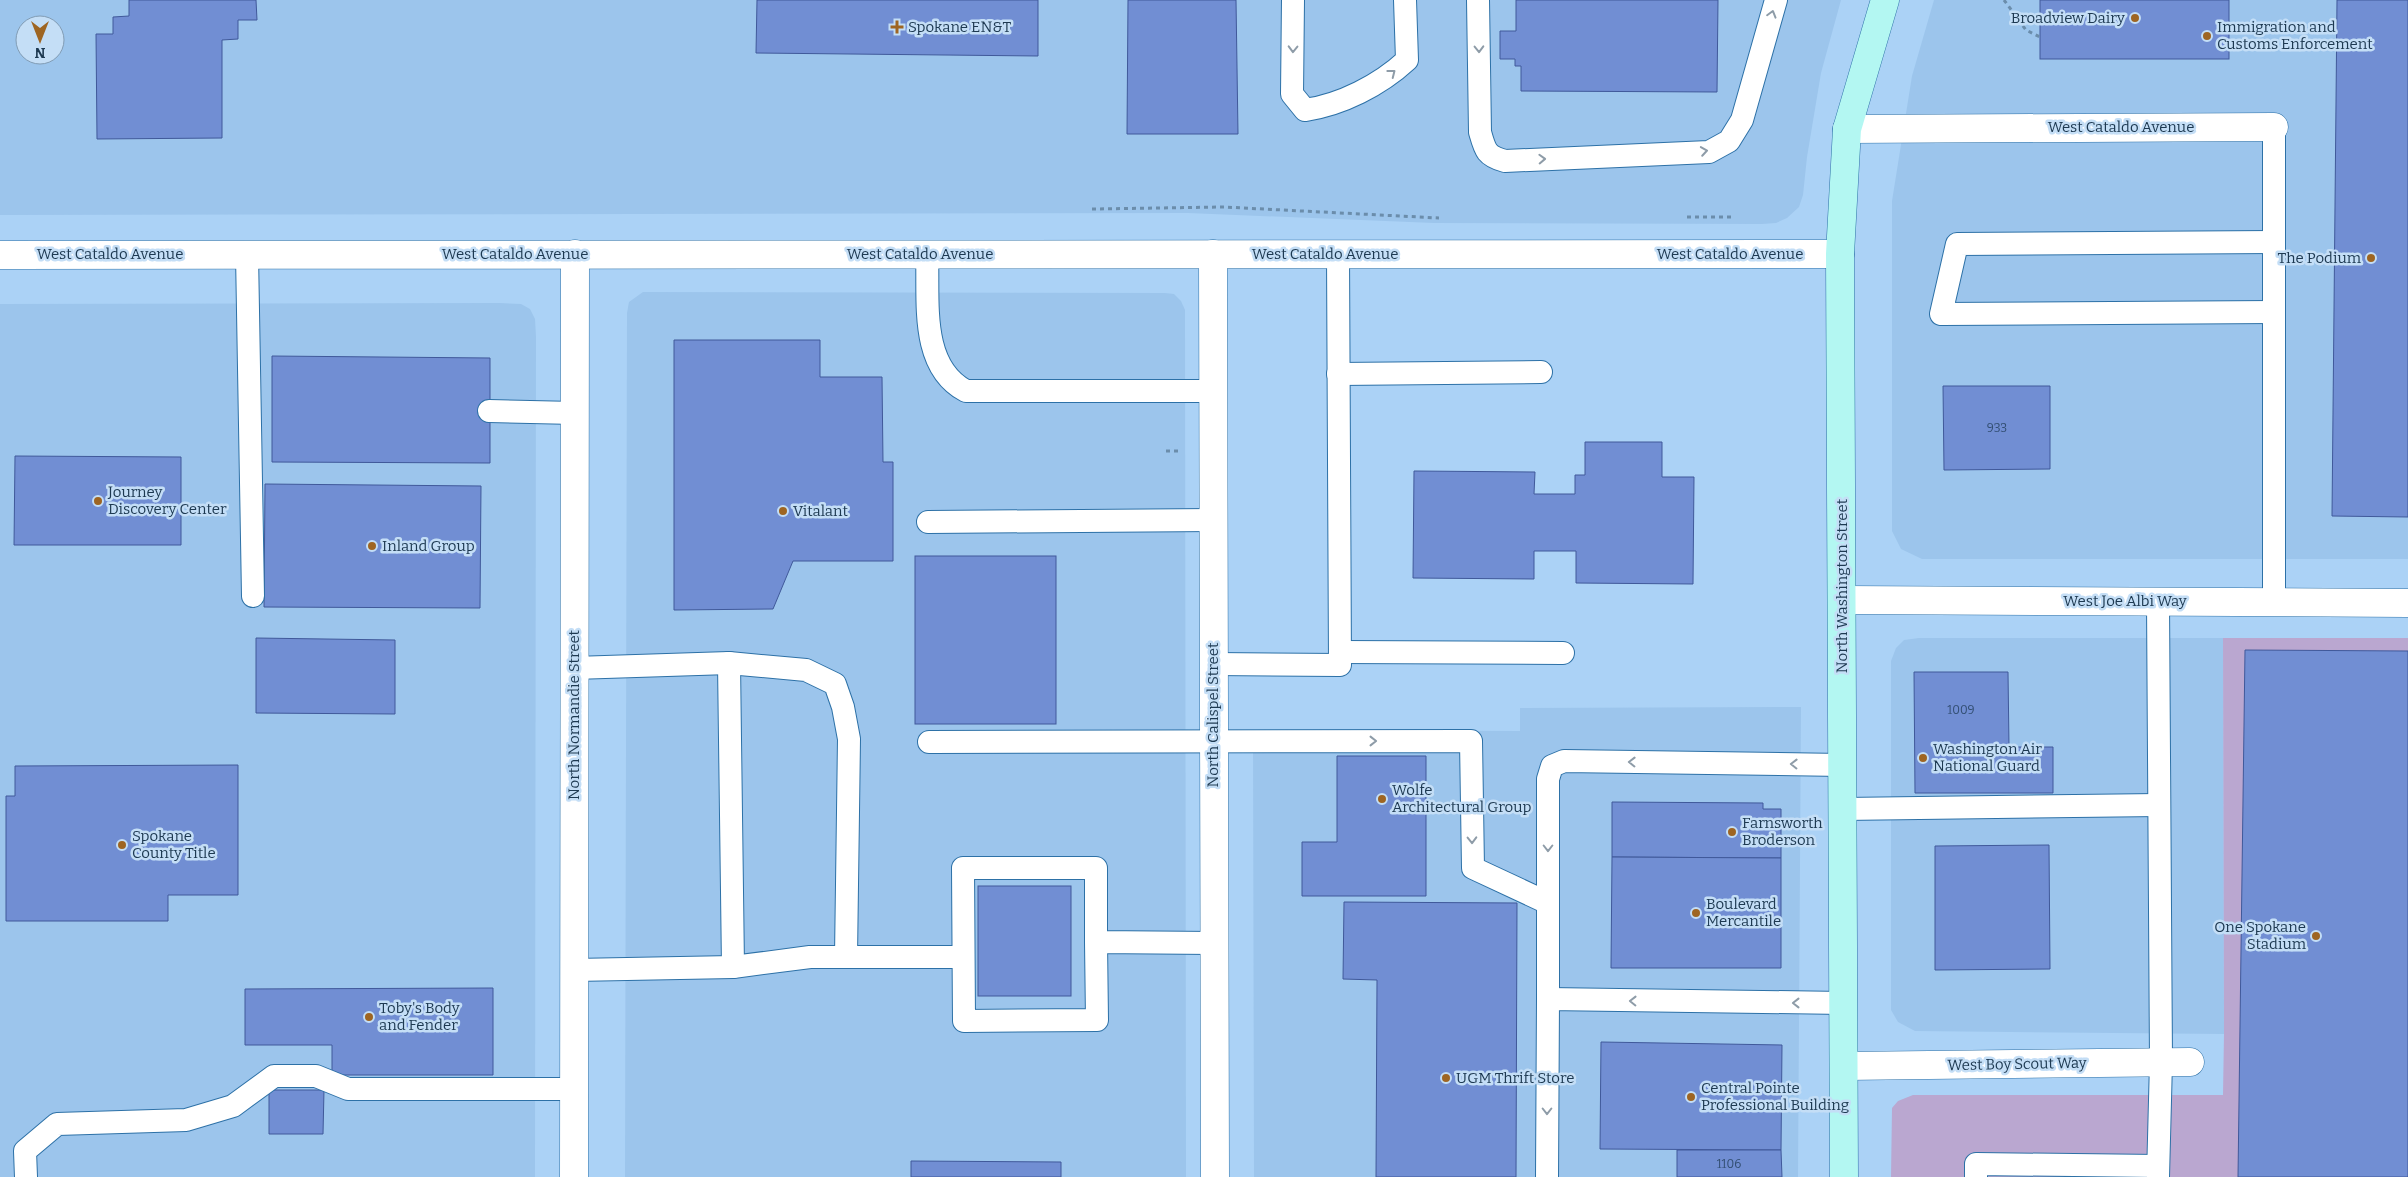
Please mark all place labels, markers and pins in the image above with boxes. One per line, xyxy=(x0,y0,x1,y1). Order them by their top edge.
place label: Broadview Dairy xyxy=(2011,9,2125,27)
marker: Broadview Dairy xyxy=(2129,12,2141,24)
place label: Spokane EN&T xyxy=(908,18,1012,36)
place label: Immigration and Customs Enforcement xyxy=(2217,18,2373,53)
marker: Spokane EN&T xyxy=(890,20,904,34)
marker: Immigration and Customs Enforcement xyxy=(2201,30,2213,42)
place label: The Podium xyxy=(2278,249,2362,267)
marker: The Podium xyxy=(2365,252,2377,264)
place label: Journey Discovery Center xyxy=(107,483,227,518)
marker: Journey Discovery Center xyxy=(92,495,104,507)
place label: Vitalant xyxy=(793,502,848,520)
marker: Vitalant xyxy=(777,505,789,517)
place label: Inland Group xyxy=(382,537,475,555)
marker: Inland Group xyxy=(366,540,378,552)
place label: Washington Air National Guard xyxy=(1933,740,2042,775)
marker: Washington Air National Guard xyxy=(1917,752,1929,764)
place label: Wolfe Architectural Group xyxy=(1392,781,1531,816)
marker: Wolfe Architectural Group xyxy=(1376,793,1388,805)
place label: Farnsworth Broderson xyxy=(1742,814,1823,849)
marker: Farnsworth Broderson xyxy=(1726,826,1738,838)
place label: Spokane County Title xyxy=(132,827,216,862)
marker: Spokane County Title xyxy=(116,839,128,851)
place label: Boulevard Mercantile xyxy=(1706,895,1781,930)
marker: Boulevard Mercantile xyxy=(1690,907,1702,919)
place label: One Spokane Stadium xyxy=(2214,918,2307,953)
marker: One Spokane Stadium xyxy=(2310,930,2322,942)
place label: Toby's Body and Fender xyxy=(379,999,460,1034)
marker: Toby's Body and Fender xyxy=(363,1011,375,1023)
place label: UGM Thrift Store xyxy=(1456,1069,1574,1087)
marker: UGM Thrift Store xyxy=(1440,1072,1452,1084)
place label: Central Pointe Professional Building xyxy=(1701,1079,1849,1114)
marker: Central Pointe Professional Building xyxy=(1685,1091,1697,1103)

